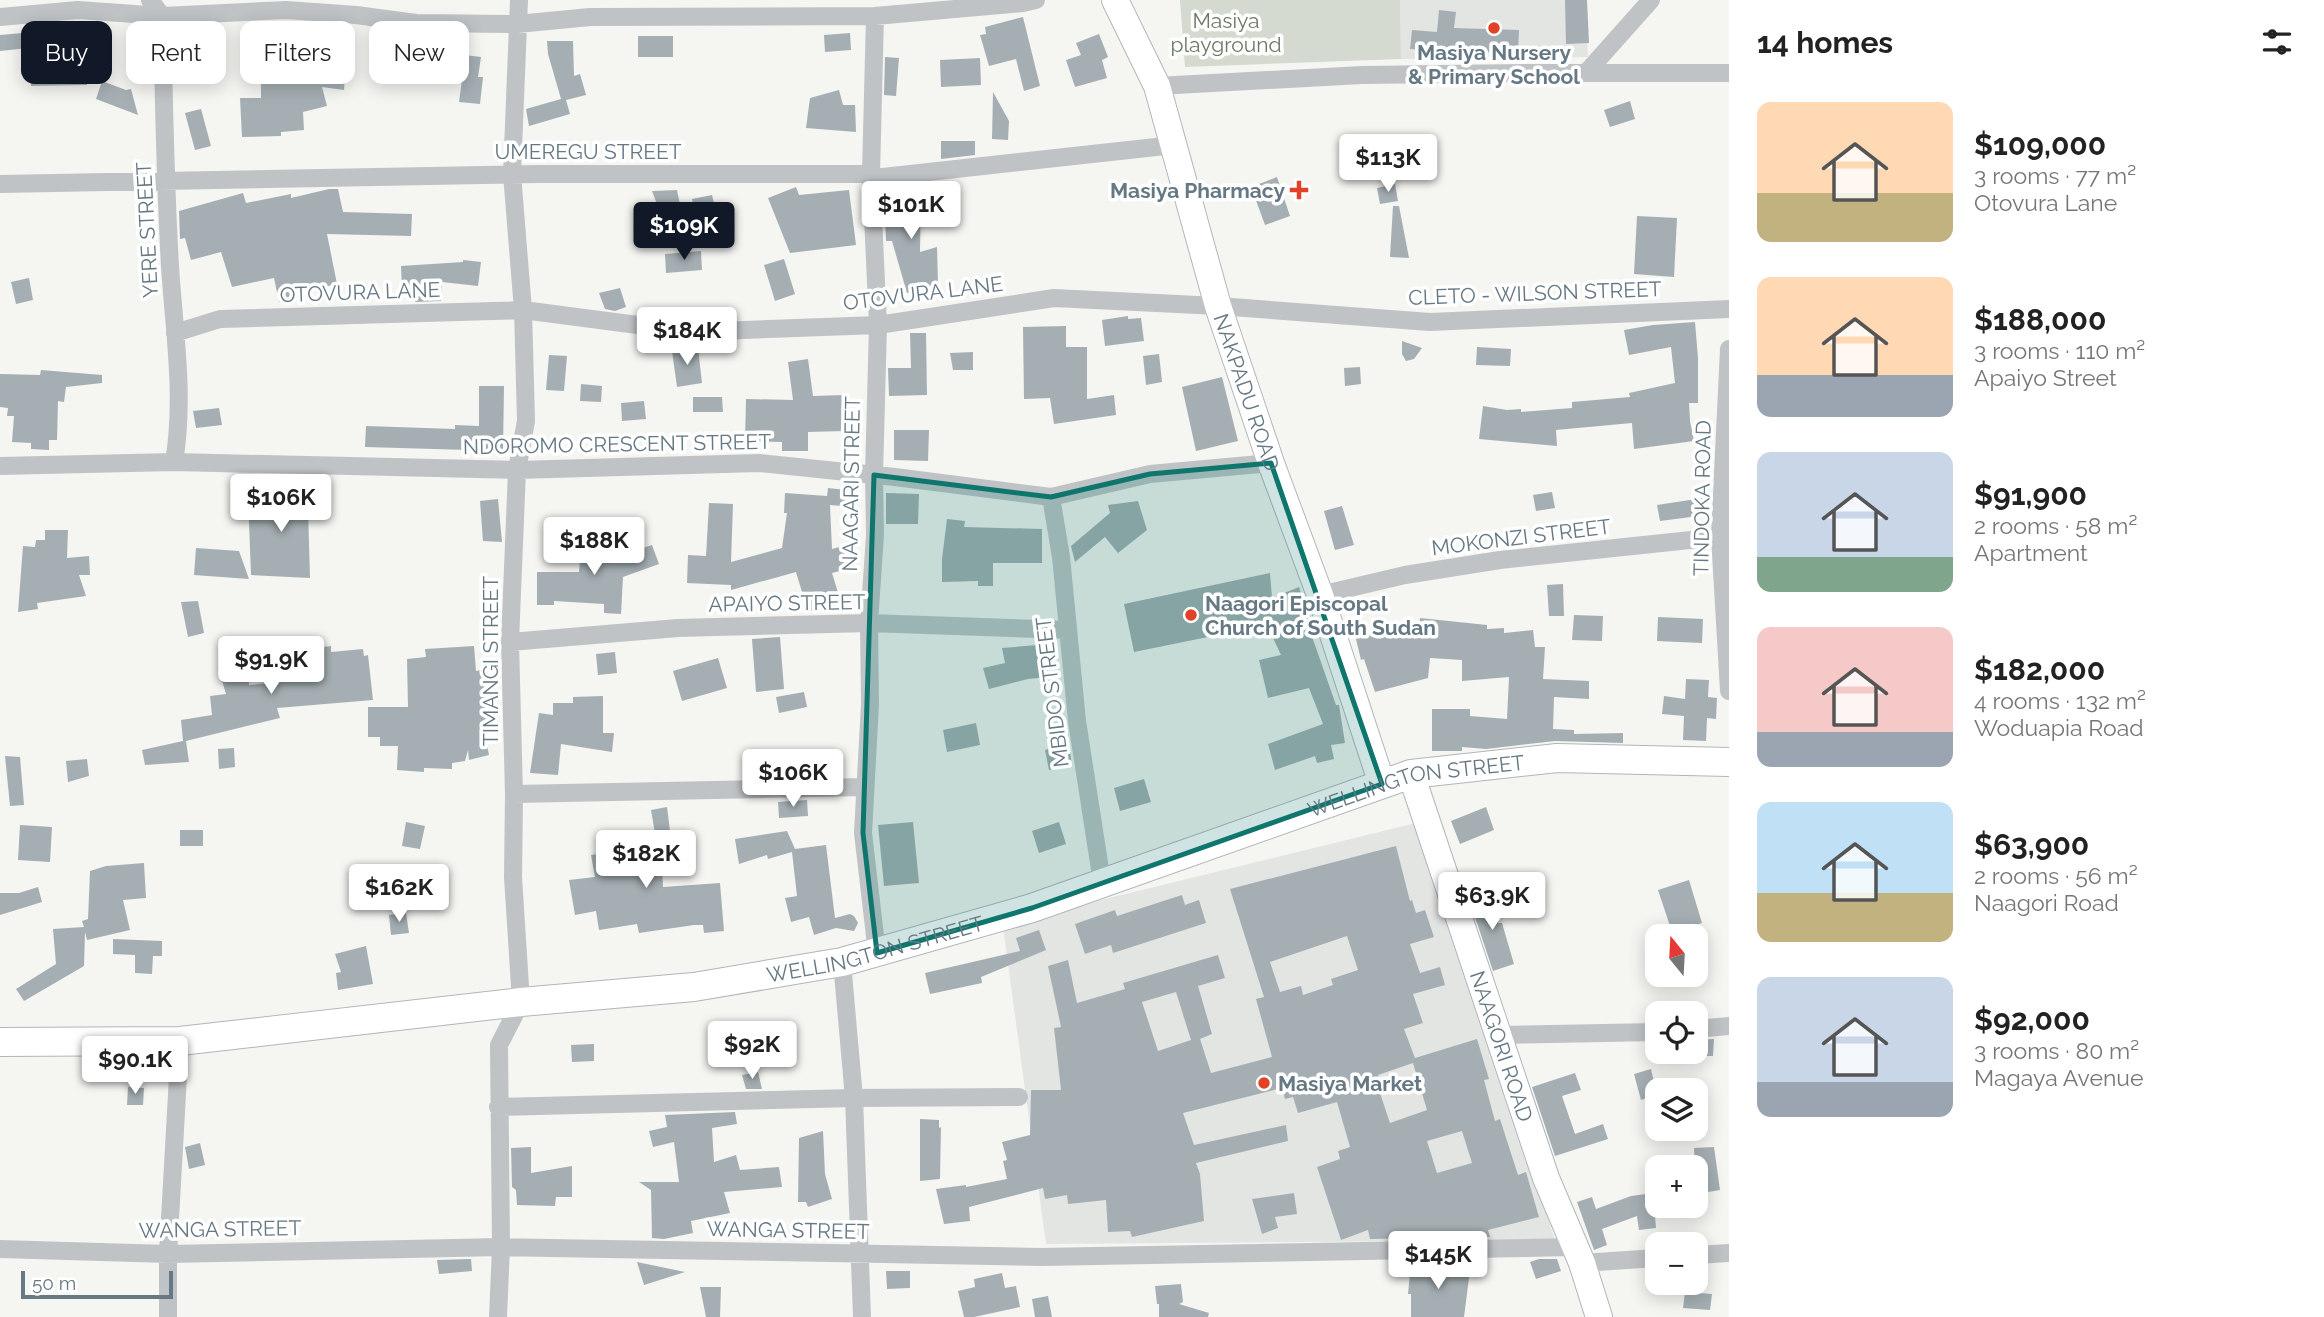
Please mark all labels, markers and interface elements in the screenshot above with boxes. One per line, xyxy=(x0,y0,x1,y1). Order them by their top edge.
park label: Masiya playground xyxy=(1170,8,1282,57)
marker: Masiya Nursery & Primary School xyxy=(1486,20,1502,36)
chip: Buy xyxy=(21,21,112,84)
chip: Rent xyxy=(126,21,226,84)
chip: Filters xyxy=(240,21,355,84)
chip: New xyxy=(369,21,469,84)
icon: filters xyxy=(2258,23,2296,61)
text: 14 homes xyxy=(1757,25,1893,60)
place label: Masiya Nursery & Primary School xyxy=(1408,40,1580,89)
text: $109,000 xyxy=(1974,127,2106,162)
icon: home xyxy=(1813,130,1897,214)
pin: $113K xyxy=(1339,134,1437,194)
street label: UMEREGU STREET xyxy=(494,139,682,164)
text: $113K xyxy=(1355,143,1421,170)
street label: YERE STREET xyxy=(131,161,163,299)
text: 3 rooms · 77 m² xyxy=(1974,162,2136,189)
place label: Masiya Pharmacy xyxy=(1110,178,1285,203)
pin: $101K xyxy=(862,182,960,241)
marker: Masiya Pharmacy xyxy=(1291,182,1307,198)
text: Otovura Lane xyxy=(1974,189,2117,216)
text: $101K xyxy=(878,190,944,217)
pin: $109K xyxy=(635,202,733,262)
text: $109K xyxy=(650,211,719,238)
street label: OTOVURA LANE xyxy=(842,271,1004,315)
street label: CLETO - WILSON STREET xyxy=(1408,276,1662,310)
street label: OTOVURA LANE xyxy=(279,277,441,307)
text: $188,000 xyxy=(1974,302,2106,337)
icon: home xyxy=(1813,305,1897,389)
pin: $184K xyxy=(638,308,736,367)
street label: NAKPADU ROAD xyxy=(1209,310,1285,474)
text: $184K xyxy=(653,316,721,343)
text: 3 rooms · 110 m² xyxy=(1974,337,2145,364)
text: Apaiyo Street xyxy=(1974,364,2117,391)
street label: NAAGARI STREET xyxy=(837,396,865,572)
street label: TINDOKA ROAD xyxy=(1688,420,1716,576)
street label: NDOROMO CRESCENT STREET xyxy=(463,429,771,459)
pin: $106K xyxy=(232,475,330,534)
text: $91,900 xyxy=(1974,477,2087,512)
icon: home xyxy=(1813,480,1897,564)
text: $106K xyxy=(246,483,316,510)
text: 2 rooms · 58 m² xyxy=(1974,512,2137,539)
street label: MOKONZI STREET xyxy=(1430,514,1612,560)
pin: $188K xyxy=(545,518,643,577)
text: $188K xyxy=(559,526,629,553)
text: Apartment xyxy=(1974,539,2088,566)
street label: TIMANGI STREET xyxy=(478,576,503,746)
street label: APAIYO STREET xyxy=(708,589,866,617)
place label: Naagori Episcopal Church of South Sudan xyxy=(1205,591,1436,640)
marker: Naagori Episcopal Church of South Sudan xyxy=(1183,607,1199,623)
street label: MBIDO STREET xyxy=(1030,615,1074,769)
pin: $91.9K xyxy=(214,636,328,696)
text: $91.9K xyxy=(234,645,308,672)
text: $182,000 xyxy=(1974,652,2105,687)
icon: home xyxy=(1813,655,1897,739)
text: 4 rooms · 132 m² xyxy=(1974,687,2146,714)
text: Woduapia Road xyxy=(1974,714,2143,741)
street label: WELLINGTON STREET xyxy=(1304,749,1526,822)
pin: $106K xyxy=(744,750,842,809)
text: $106K xyxy=(758,758,828,785)
text: $63,900 xyxy=(1974,827,2089,862)
pin: $182K xyxy=(597,830,695,890)
icon: home xyxy=(1813,830,1897,914)
text: $182K xyxy=(612,839,680,866)
text: 2 rooms · 56 m² xyxy=(1974,862,2138,889)
pin: $162K xyxy=(350,864,448,924)
pin: $63.9K xyxy=(1435,872,1549,932)
text: $162K xyxy=(365,873,433,900)
text: $63.9K xyxy=(1454,881,1530,908)
text: Naagori Road xyxy=(1974,889,2119,916)
street label: WELLINGTON STREET xyxy=(765,910,986,987)
north arrow xyxy=(1645,924,1708,987)
map controls xyxy=(1645,924,1708,1295)
street label: NAAGORI ROAD xyxy=(1465,968,1539,1125)
button: locate xyxy=(1645,1001,1708,1064)
text: $92,000 xyxy=(1974,1002,2090,1037)
icon: home xyxy=(1813,1005,1897,1089)
pin: $92K xyxy=(711,1021,793,1081)
text: $92K xyxy=(724,1030,780,1057)
pin: $90.1K xyxy=(78,1036,192,1096)
text: 3 rooms · 80 m² xyxy=(1974,1037,2139,1064)
text: $90.1K xyxy=(98,1045,172,1072)
text: Magaya Avenue xyxy=(1974,1064,2144,1091)
place label: Masiya Market xyxy=(1278,1071,1422,1096)
marker: Masiya Market xyxy=(1256,1075,1272,1091)
button: layers xyxy=(1645,1078,1708,1141)
button: + xyxy=(1645,1155,1708,1218)
street label: WANGA STREET xyxy=(138,1215,302,1243)
street label: WANGA STREET xyxy=(706,1216,870,1244)
pin: $145K xyxy=(1389,1232,1487,1291)
button: − xyxy=(1645,1232,1708,1295)
text: $145K xyxy=(1404,1240,1472,1267)
scale bar xyxy=(21,1268,173,1300)
text: 50 m xyxy=(32,1272,76,1294)

